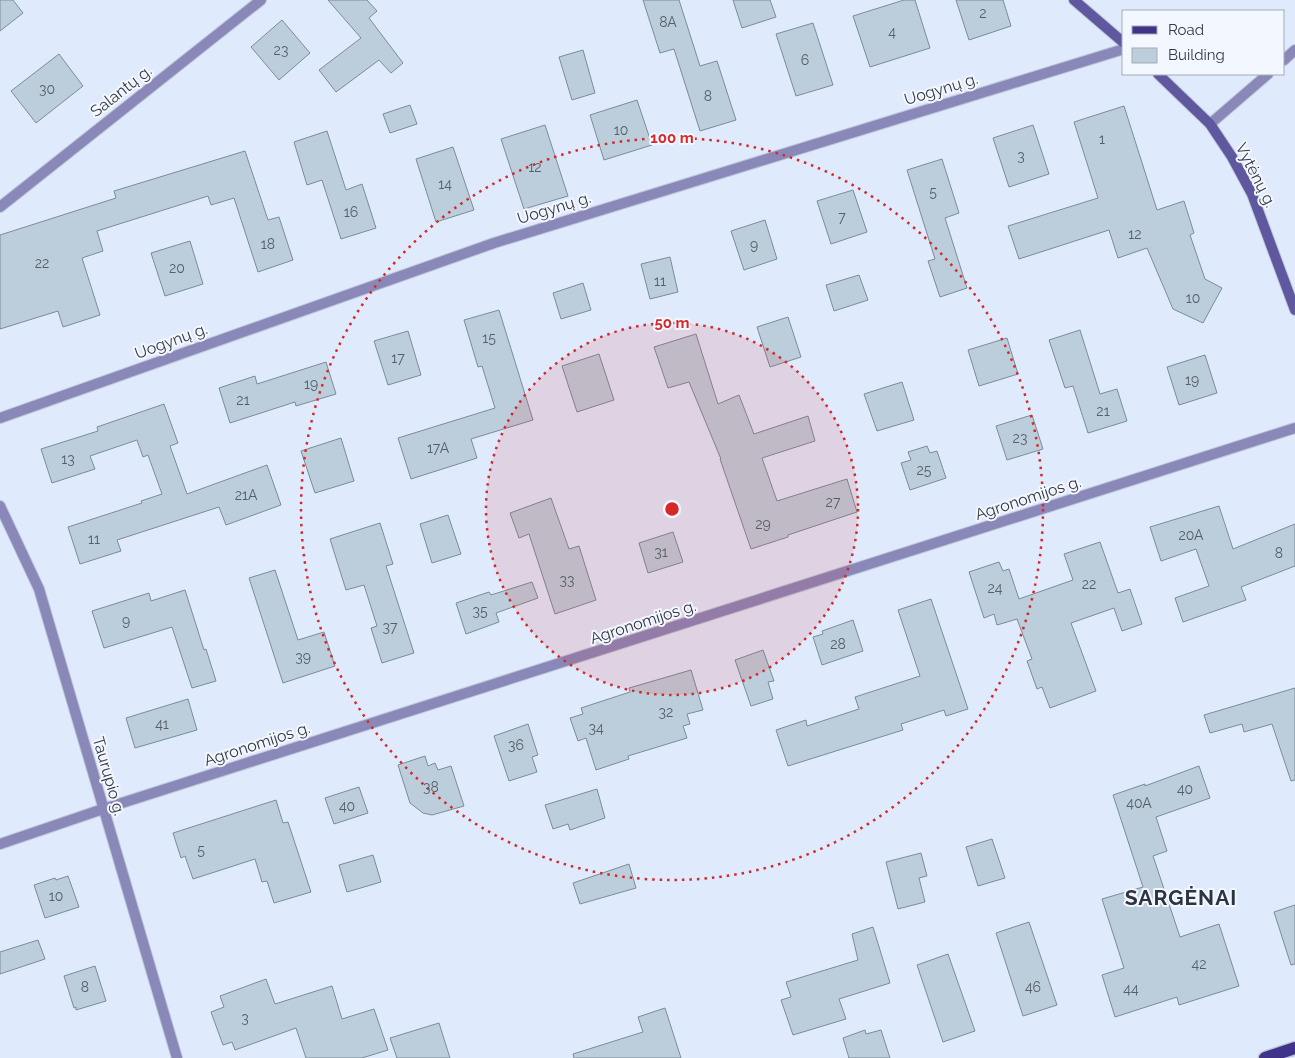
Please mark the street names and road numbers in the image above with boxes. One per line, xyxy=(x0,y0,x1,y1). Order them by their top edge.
street label: Salantų g. xyxy=(87,61,155,121)
street label: Uogynų g. xyxy=(902,69,980,109)
street label: Vytėnų g. xyxy=(1232,140,1280,210)
street label: Uogynų g. xyxy=(515,188,593,228)
street label: Uogynų g. xyxy=(132,319,210,363)
street label: Agronomijos g. xyxy=(973,472,1083,524)
street label: Agronomijos g. xyxy=(588,596,698,648)
street label: Agronomijos g. xyxy=(202,718,312,770)
street label: Taurupio g. xyxy=(89,734,129,818)

